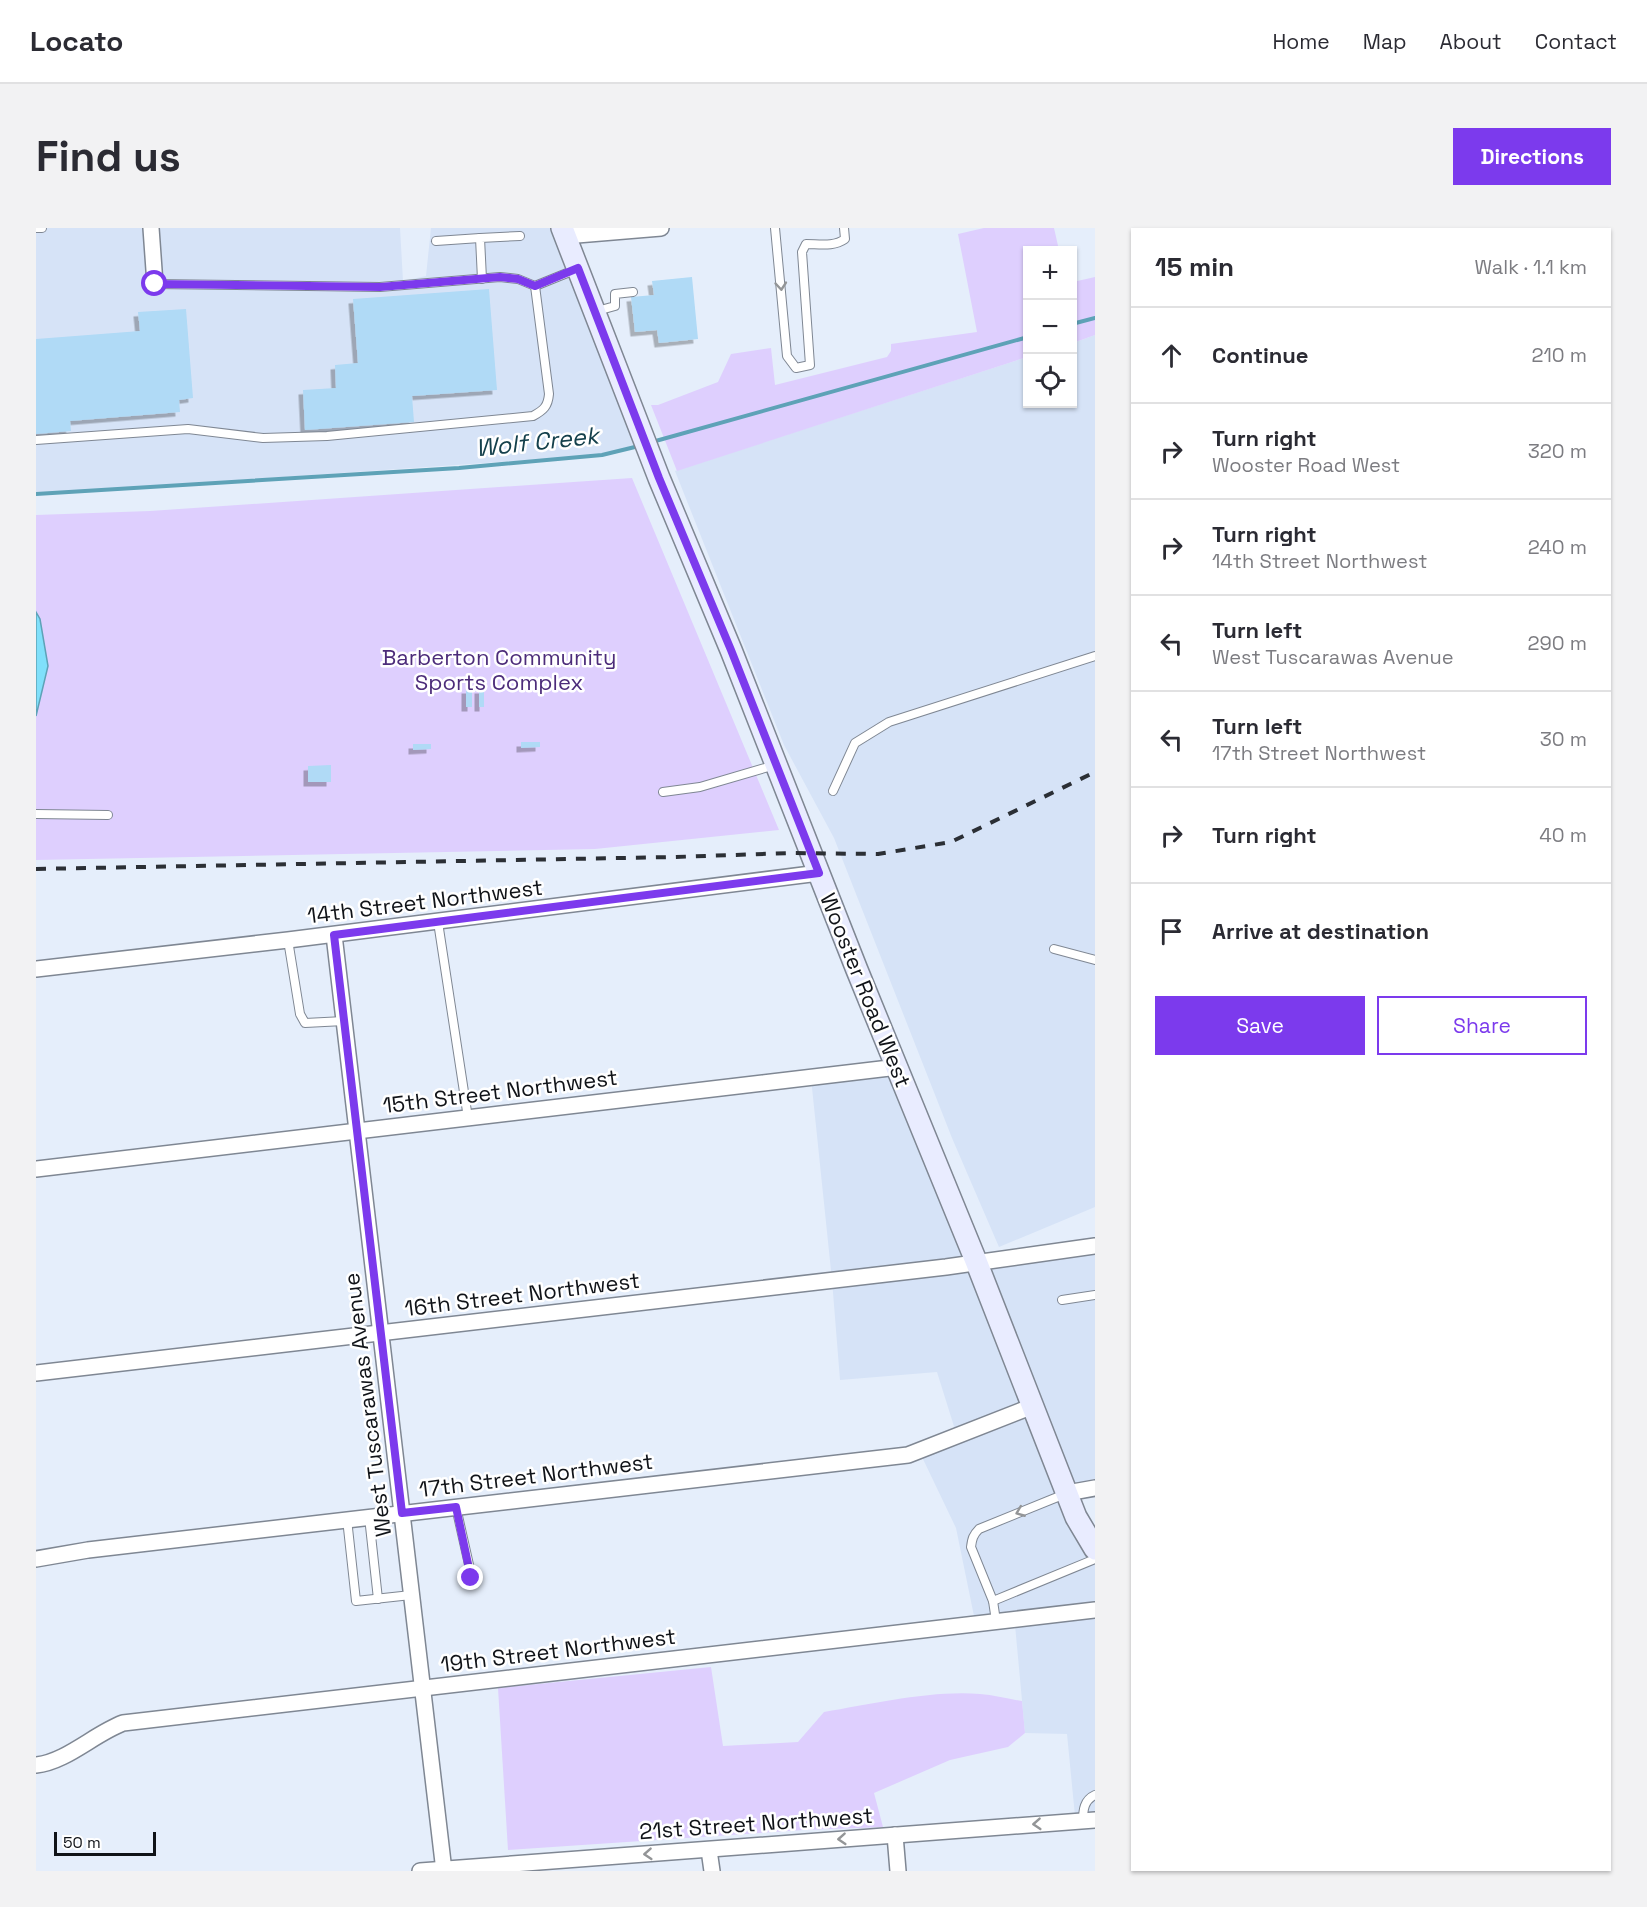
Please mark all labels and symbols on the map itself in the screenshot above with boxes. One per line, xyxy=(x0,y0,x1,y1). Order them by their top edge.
route start xyxy=(141,270,167,296)
one-way arrow xyxy=(774,282,787,291)
water label: Wolf Creek xyxy=(474,419,603,463)
park label: Barberton Community Sports Complex xyxy=(382,643,616,696)
street label: 14th Street Northwest xyxy=(306,873,544,929)
street label: Wooster Road West xyxy=(814,889,918,1091)
street label: 15th Street Northwest xyxy=(381,1063,619,1119)
street label: 16th Street Northwest xyxy=(403,1266,641,1322)
street label: West Tuscarawas Avenue xyxy=(337,1271,397,1539)
street label: 17th Street Northwest xyxy=(417,1447,655,1503)
one-way arrow xyxy=(1015,1505,1026,1517)
route end xyxy=(457,1564,483,1590)
street label: 19th Street Northwest xyxy=(439,1622,677,1678)
street label: 21st Street Northwest xyxy=(638,1801,874,1845)
one-way arrow xyxy=(1032,1817,1041,1830)
scale bar xyxy=(54,1829,156,1856)
one-way arrow xyxy=(838,1832,847,1845)
one-way arrow xyxy=(643,1847,652,1860)

